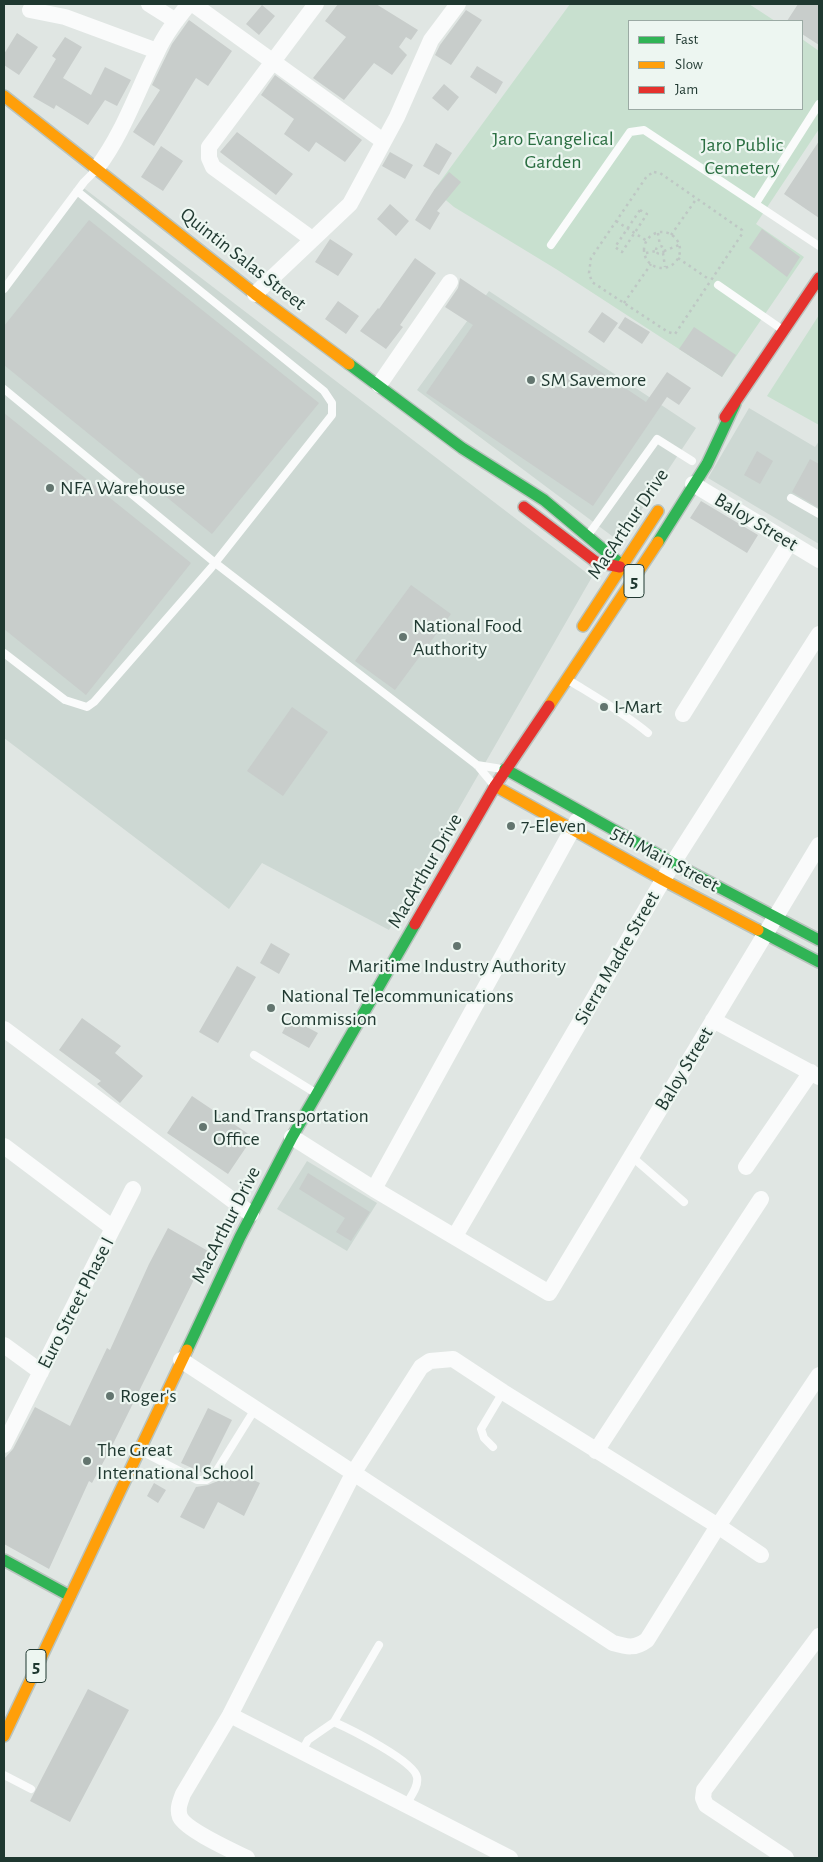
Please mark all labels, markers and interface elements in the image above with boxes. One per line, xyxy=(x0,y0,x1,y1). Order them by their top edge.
legend xyxy=(628,20,803,110)
text: Fast xyxy=(675,32,698,47)
text: Slow xyxy=(675,57,703,72)
text: Jam xyxy=(675,82,698,97)
park label: Jaro Evangelical Garden xyxy=(492,127,614,174)
park label: Jaro Public Cemetery xyxy=(701,133,783,180)
street label: Quintin Salas Street xyxy=(175,202,311,316)
place label: SM Savemore xyxy=(541,368,646,392)
marker: SM Savemore xyxy=(525,374,537,386)
street label: MacArthur Drive xyxy=(582,464,674,584)
place label: NFA Warehouse xyxy=(60,476,185,500)
marker: NFA Warehouse xyxy=(44,482,56,494)
street label: Baloy Street xyxy=(710,488,802,556)
road number: 5 xyxy=(624,564,644,598)
place label: National Food Authority xyxy=(413,614,522,661)
marker: National Food Authority xyxy=(397,631,409,643)
place label: I-Mart xyxy=(614,695,662,719)
marker: I-Mart xyxy=(598,701,610,713)
street label: MacArthur Drive xyxy=(382,809,468,933)
place label: 7-Eleven xyxy=(521,814,586,838)
marker: 7-Eleven xyxy=(505,820,517,832)
street label: 5th Main Street xyxy=(607,821,723,897)
street label: Sierra Madre Street xyxy=(569,887,665,1029)
marker: Maritime Industry Authority xyxy=(451,940,463,952)
place label: Maritime Industry Authority xyxy=(348,954,566,978)
place label: National Telecommunications Commission xyxy=(281,984,514,1031)
marker: National Telecommunications Commission xyxy=(265,1002,277,1014)
street label: Baloy Street xyxy=(650,1023,718,1115)
place label: Land Transportation Office xyxy=(213,1104,369,1151)
marker: Land Transportation Office xyxy=(197,1121,209,1133)
street label: MacArthur Drive xyxy=(186,1162,266,1288)
street label: Euro Street Phase I xyxy=(33,1233,119,1373)
place label: Roger's xyxy=(120,1384,177,1408)
marker: Roger's xyxy=(104,1390,116,1402)
place label: The Great International School xyxy=(97,1438,254,1485)
marker: The Great International School xyxy=(81,1455,93,1467)
road number: 5 xyxy=(26,1650,46,1682)

